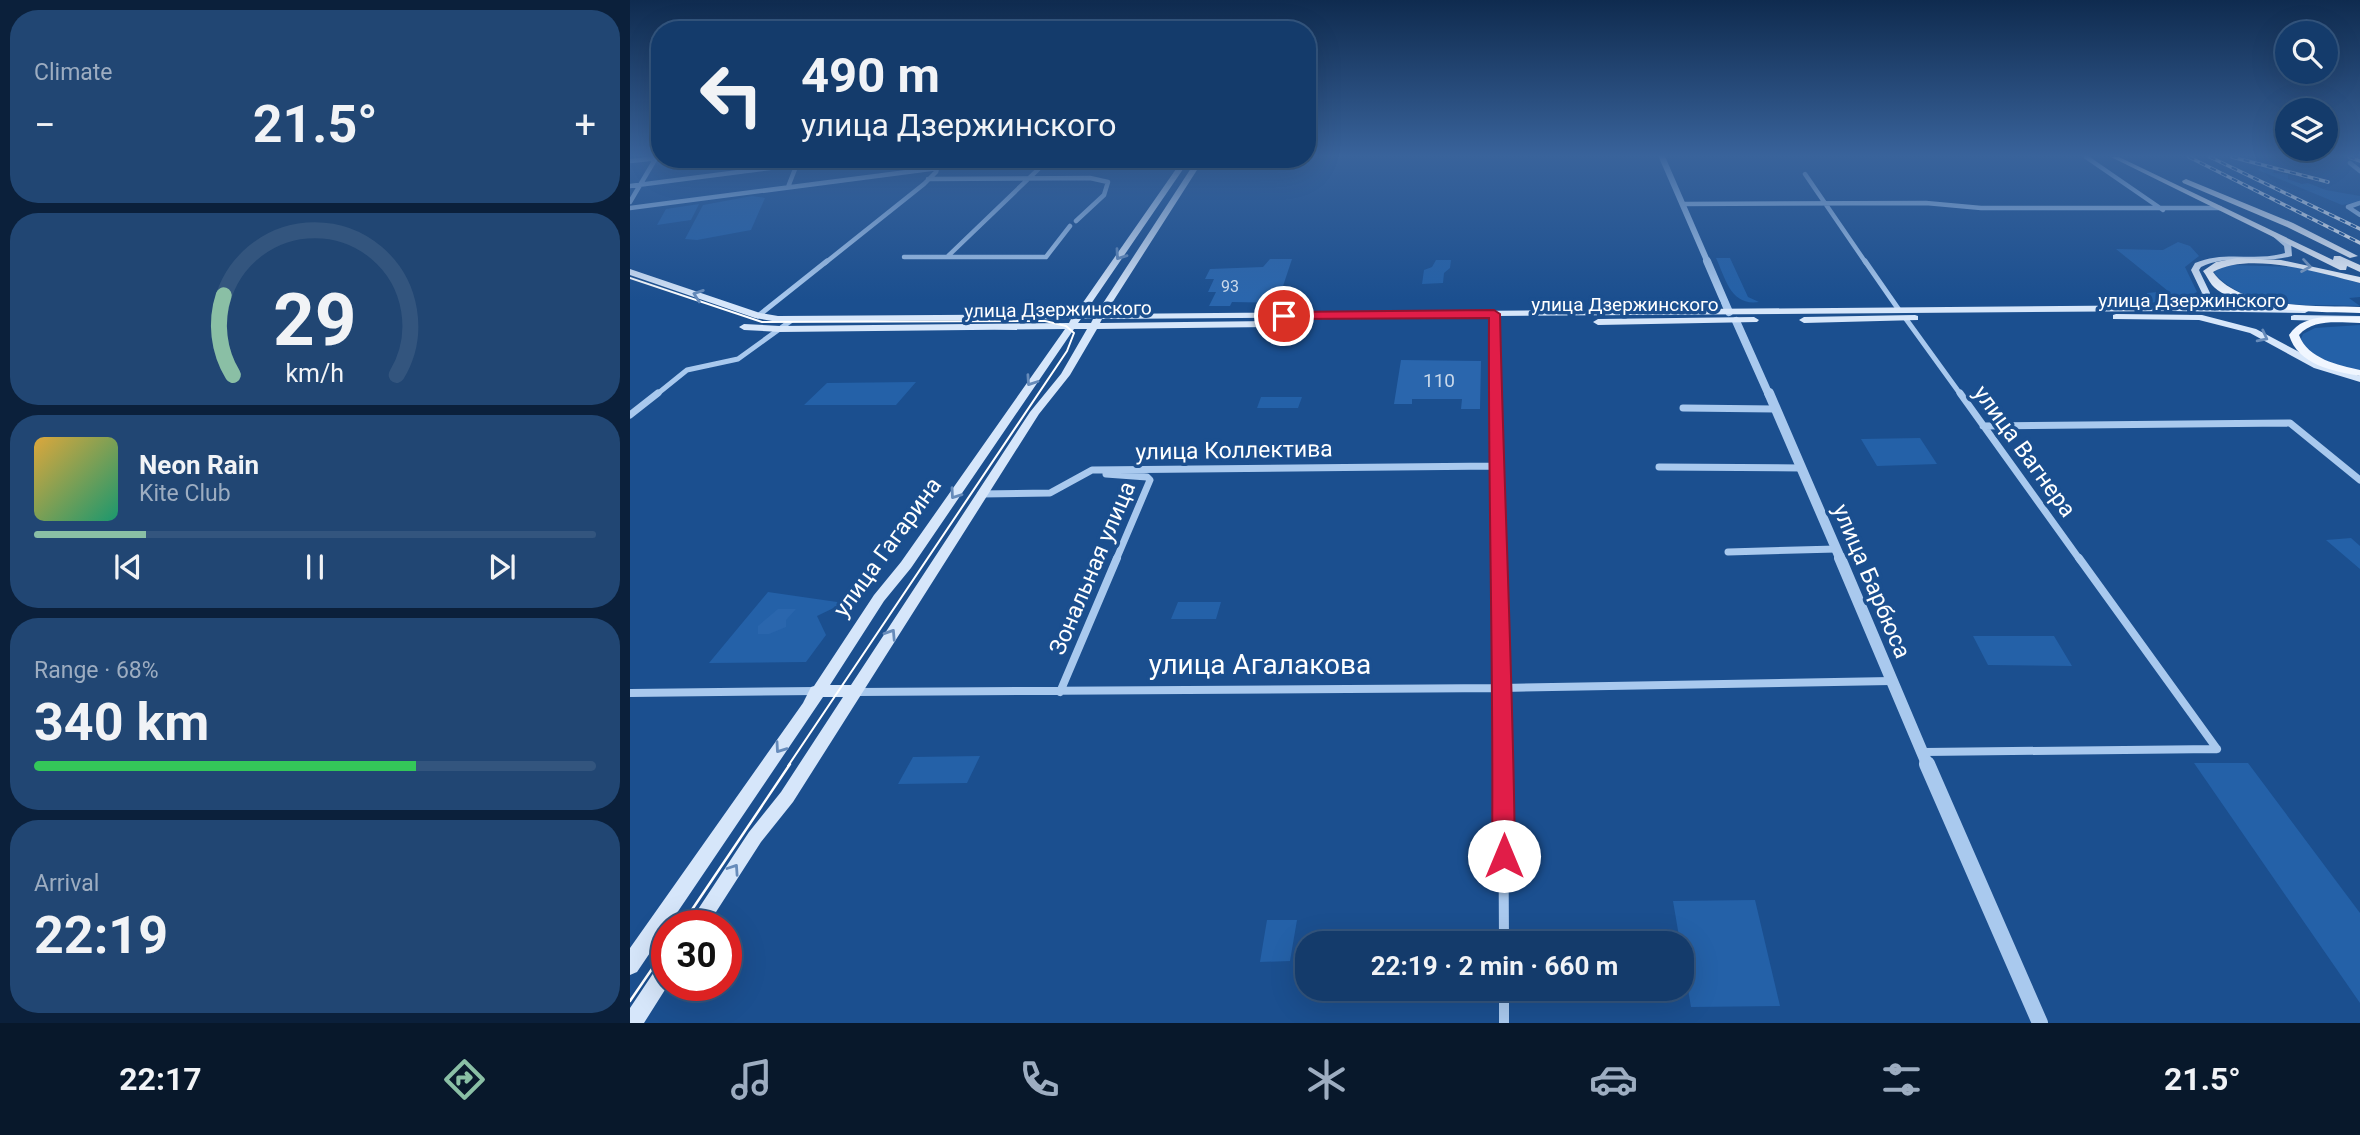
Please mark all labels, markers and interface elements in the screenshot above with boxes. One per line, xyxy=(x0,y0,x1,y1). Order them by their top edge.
map controls xyxy=(2275,21,2338,161)
button: search xyxy=(2275,21,2338,84)
text: 490 m xyxy=(801,47,940,104)
icon: left xyxy=(686,49,777,140)
text: Climate xyxy=(34,59,113,86)
text: 21.5° xyxy=(253,94,378,155)
button: layers xyxy=(2275,98,2338,161)
text: − xyxy=(34,103,56,147)
text: + xyxy=(574,103,596,147)
text: улица Дзержинского xyxy=(801,106,1117,144)
one-way arrow xyxy=(1116,247,1128,260)
one-way arrow xyxy=(2300,258,2312,273)
text: 29 xyxy=(273,277,357,363)
house number: 93 xyxy=(1221,277,1239,296)
pin xyxy=(1254,286,1314,346)
one-way arrow xyxy=(692,289,704,303)
street label: улица Дзержинского xyxy=(2098,289,2286,312)
street label: улица Дзержинского xyxy=(1531,293,1719,316)
street label: улица Дзержинского xyxy=(964,296,1152,323)
icon: arrive xyxy=(1265,297,1303,335)
one-way arrow xyxy=(2256,328,2269,342)
text: km/h xyxy=(286,359,344,388)
house number: 110 xyxy=(1423,369,1455,392)
one-way arrow xyxy=(1027,374,1040,387)
street label: улица Вагнера xyxy=(1968,380,2081,522)
street label: улица Коллектива xyxy=(1135,435,1333,466)
text: Neon Rain xyxy=(139,450,259,480)
street label: улица Гагарина xyxy=(828,472,947,622)
street label: Зональная улица xyxy=(1044,478,1141,659)
text: Kite Club xyxy=(139,480,231,507)
one-way arrow xyxy=(951,486,963,499)
street label: улица Барбюса xyxy=(1827,500,1916,662)
icon: previous xyxy=(109,548,147,586)
icon: pause xyxy=(296,548,334,586)
icon: next xyxy=(483,548,521,586)
one-way arrow xyxy=(882,629,895,642)
street label: улица Агалакова xyxy=(1149,648,1371,681)
text: Range · 68% xyxy=(34,657,159,684)
text: 340 km xyxy=(34,692,209,753)
one-way arrow xyxy=(776,740,788,753)
position arrow xyxy=(1467,819,1541,893)
one-way arrow xyxy=(726,864,738,877)
text: Arrival xyxy=(34,870,99,897)
text: 22:19 xyxy=(34,905,168,966)
speed limit sign: 30 xyxy=(651,910,742,1001)
text: 22:19 · 2 min · 660 m xyxy=(1371,951,1618,981)
icon: directions xyxy=(440,1055,489,1104)
icon: music xyxy=(727,1055,776,1104)
icon: phone xyxy=(1015,1055,1064,1104)
icon: climate xyxy=(1302,1055,1351,1104)
icon: car xyxy=(1589,1055,1638,1104)
icon: filters xyxy=(1877,1055,1926,1104)
text: 22:17 xyxy=(119,1060,202,1098)
text: 21.5° xyxy=(2164,1060,2241,1098)

